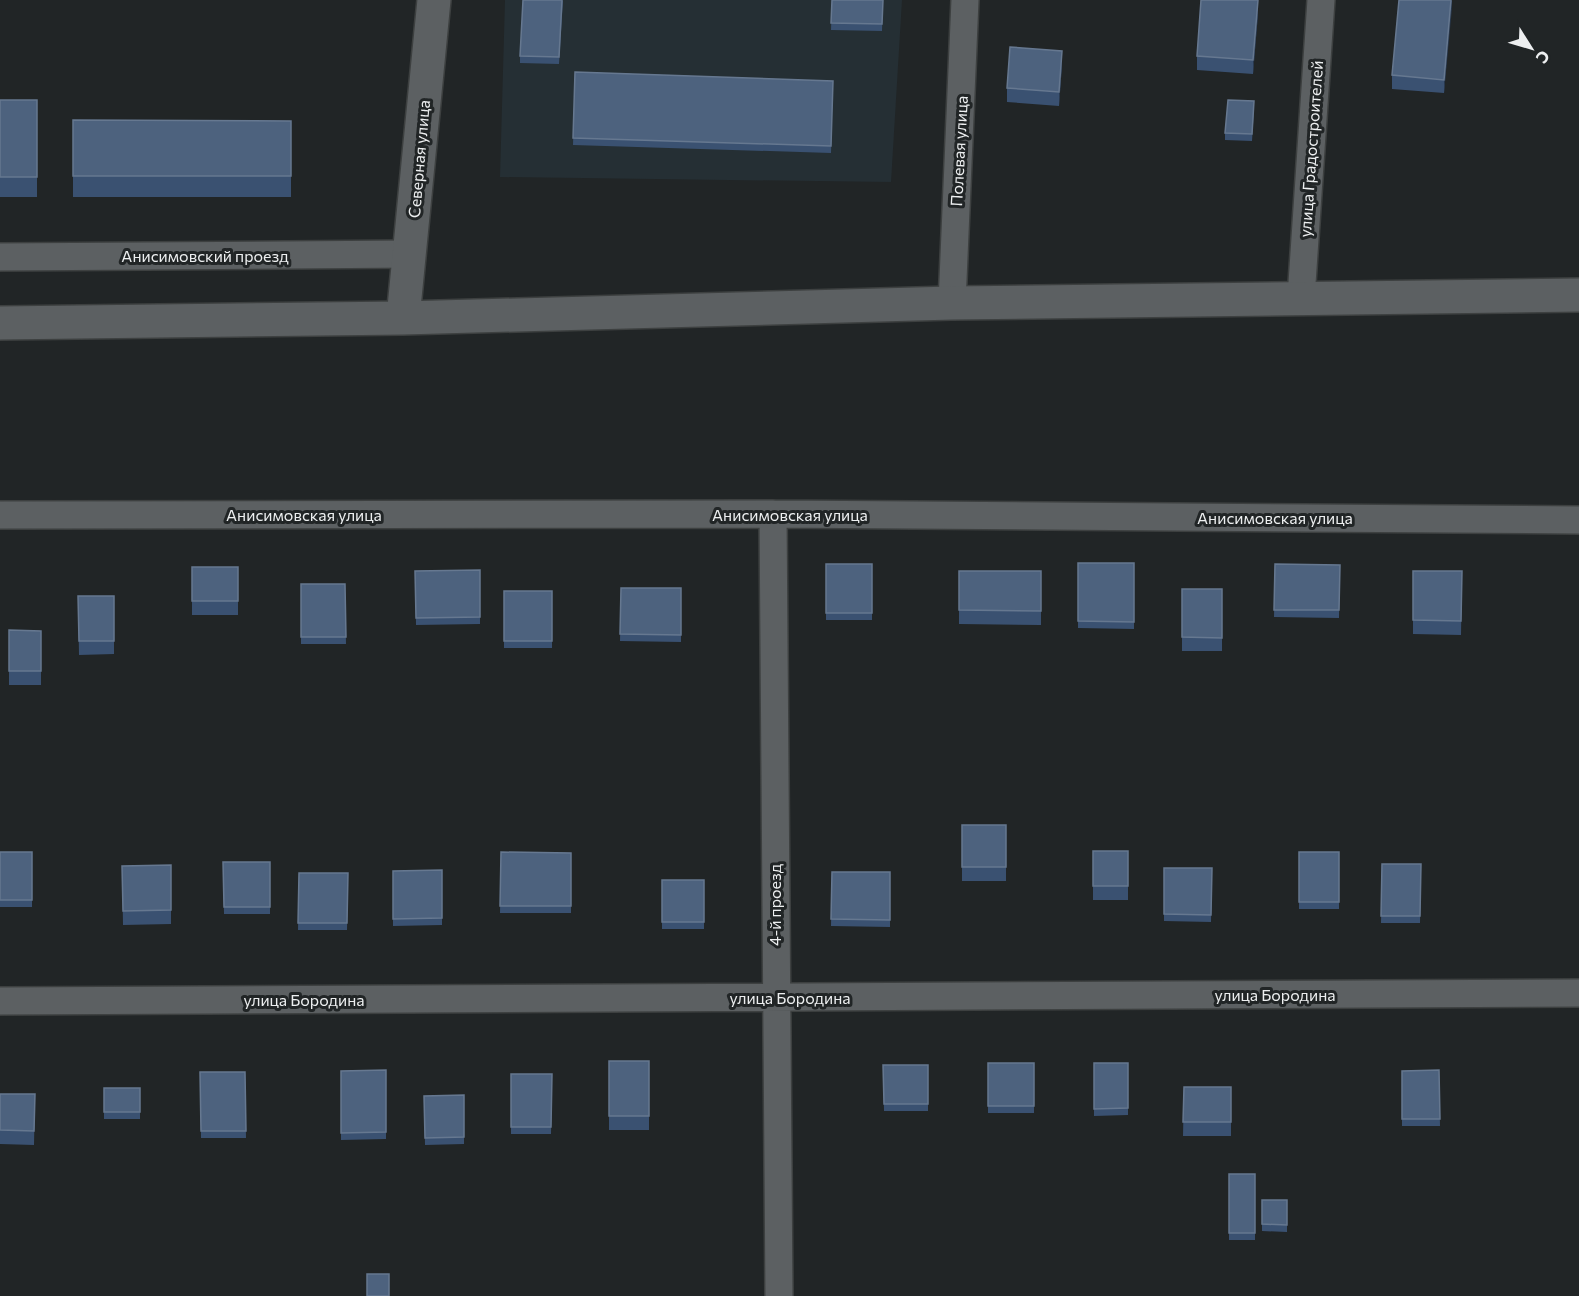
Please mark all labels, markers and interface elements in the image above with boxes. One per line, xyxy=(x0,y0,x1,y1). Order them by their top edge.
north arrow xyxy=(1501,18,1561,78)
text: С xyxy=(1532,47,1554,67)
street label: улица Градостроителей xyxy=(1295,60,1326,238)
street label: Полевая улица xyxy=(946,95,971,207)
street label: Северная улица xyxy=(404,99,433,219)
street label: Анисимовский проезд xyxy=(121,246,289,265)
street label: Анисимовская улица xyxy=(226,505,382,524)
street label: Анисимовская улица xyxy=(712,505,868,524)
street label: Анисимовская улица xyxy=(1197,508,1353,527)
street label: 4-й проезд xyxy=(765,863,784,946)
street label: улица Бородина xyxy=(1214,985,1336,1004)
street label: улица Бородина xyxy=(729,988,851,1007)
street label: улица Бородина xyxy=(243,990,365,1009)

